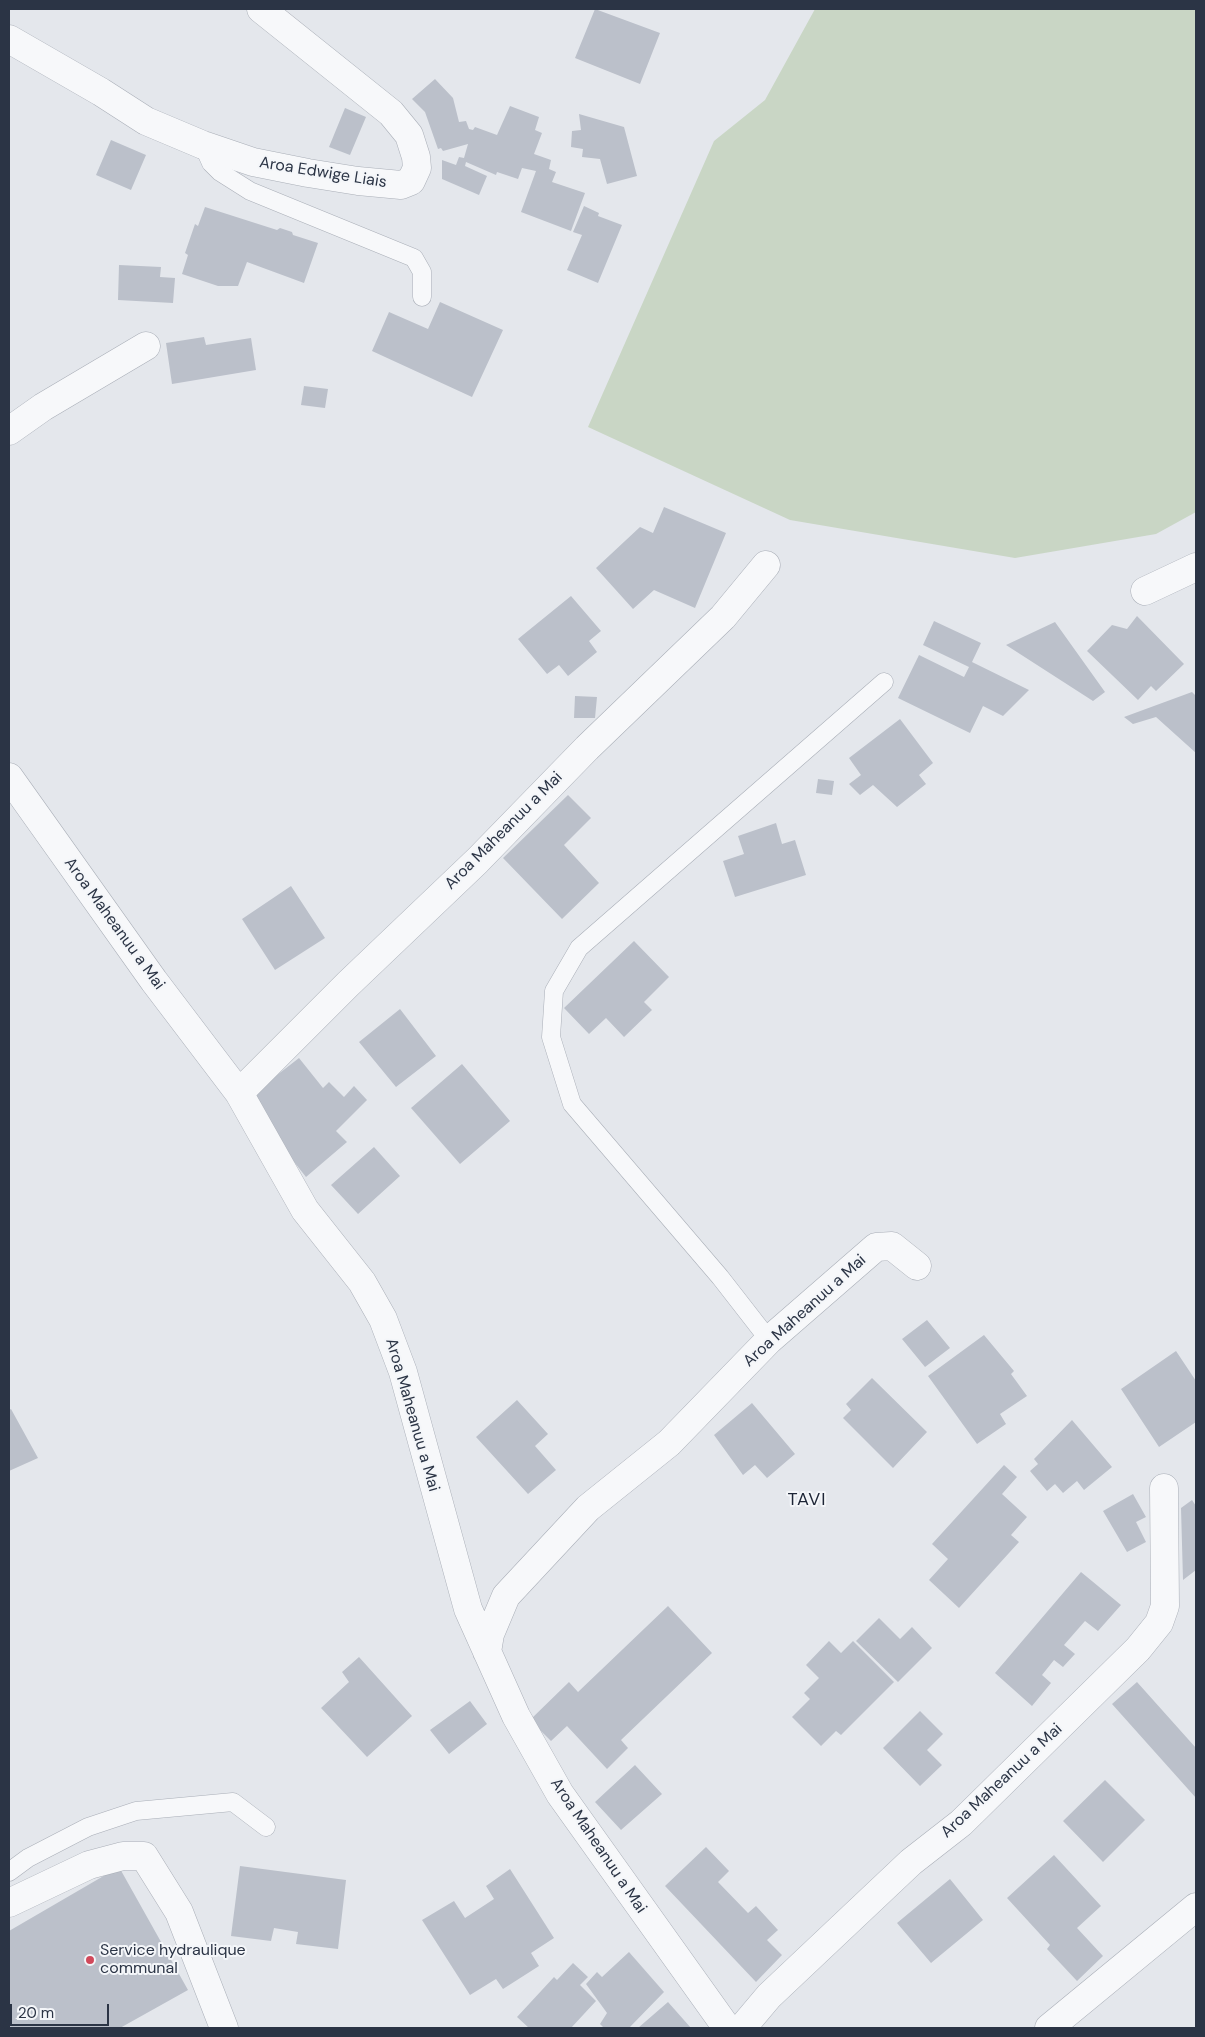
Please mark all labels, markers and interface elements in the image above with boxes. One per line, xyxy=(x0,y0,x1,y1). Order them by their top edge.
street label: Aroa Edwige Liais xyxy=(258,153,388,193)
street label: Aroa Maheanuu a Mai xyxy=(441,768,567,894)
street label: Aroa Maheanuu a Mai xyxy=(60,854,168,994)
street label: Aroa Maheanuu a Mai xyxy=(740,1251,870,1371)
street label: Aroa Maheanuu a Mai xyxy=(381,1336,443,1494)
district label: TAVI xyxy=(787,1489,827,1511)
street label: Aroa Maheanuu a Mai xyxy=(937,1720,1067,1842)
street label: Aroa Maheanuu a Mai xyxy=(546,1775,650,1917)
place label: Service hydraulique communal xyxy=(100,1941,246,1979)
marker: Service hydraulique communal xyxy=(84,1954,96,1966)
scale bar xyxy=(12,1994,111,2026)
text: 20 m xyxy=(18,2003,54,2023)

